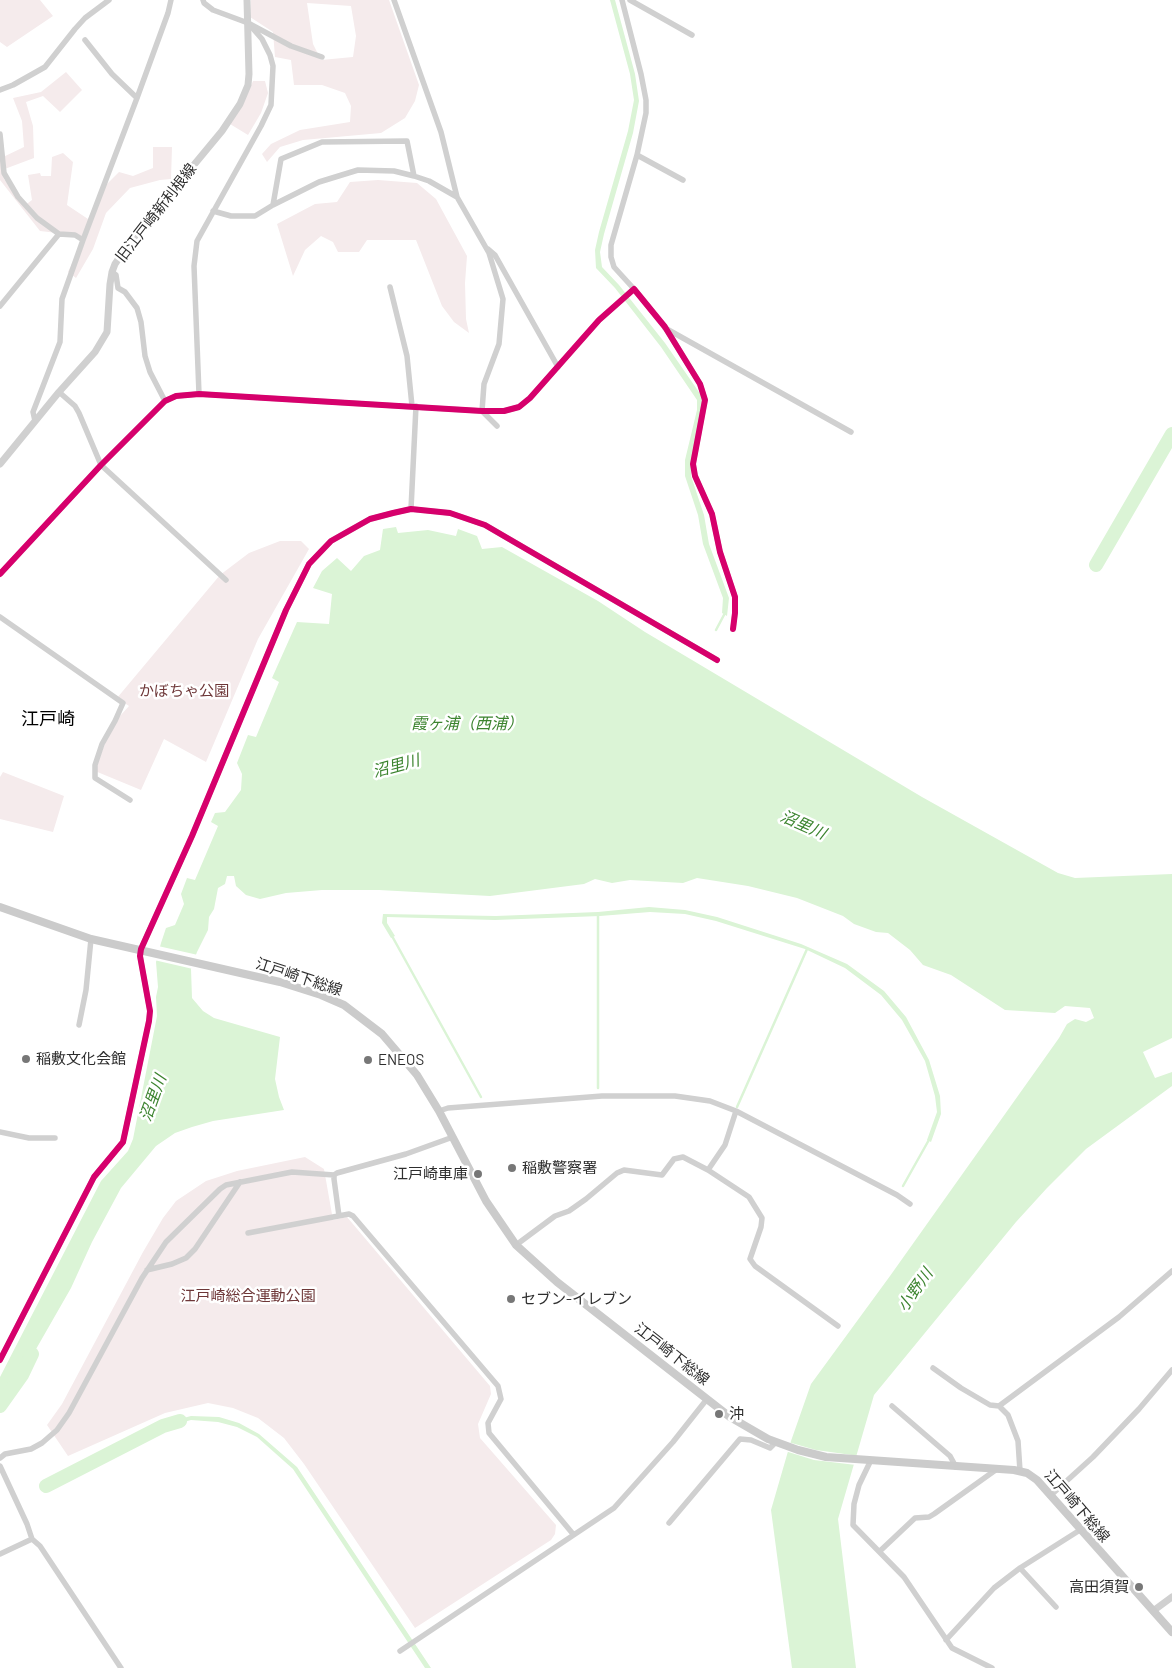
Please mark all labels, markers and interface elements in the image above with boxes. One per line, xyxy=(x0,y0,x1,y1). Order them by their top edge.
street label: 旧江戸崎新利根線 xyxy=(112,160,200,266)
park label: かぼちゃ公園 xyxy=(139,682,229,700)
district label: 江戸崎 xyxy=(21,708,75,730)
water label: 霞ヶ浦（西浦） xyxy=(411,714,523,734)
water label: 沼里川 xyxy=(370,751,422,781)
water label: 沼里川 xyxy=(777,806,829,844)
street label: 江戸崎下総線 xyxy=(253,955,345,999)
place label: 稲敷文化会館 xyxy=(36,1050,126,1068)
place label: ENEOS xyxy=(378,1051,424,1069)
marker: 稲敷文化会館 xyxy=(20,1053,32,1065)
marker: ENEOS xyxy=(362,1054,374,1066)
water label: 沼里川 xyxy=(136,1072,170,1124)
place label: 稲敷警察署 xyxy=(522,1159,597,1177)
marker: 稲敷警察署 xyxy=(506,1162,518,1174)
place label: 江戸崎車庫 xyxy=(393,1165,468,1183)
marker: 江戸崎車庫 xyxy=(472,1168,484,1180)
water label: 小野川 xyxy=(893,1265,937,1315)
park label: 江戸崎総合運動公園 xyxy=(181,1287,315,1305)
place label: セブン-イレブン xyxy=(521,1290,632,1308)
marker: セブン-イレブン xyxy=(505,1293,517,1305)
street label: 江戸崎下総線 xyxy=(631,1319,713,1389)
place label: 沖 xyxy=(729,1405,744,1423)
marker: 沖 xyxy=(713,1408,725,1420)
street label: 江戸崎下総線 xyxy=(1041,1466,1113,1546)
place label: 高田須賀 xyxy=(1069,1578,1129,1596)
marker: 高田須賀 xyxy=(1133,1581,1145,1593)

